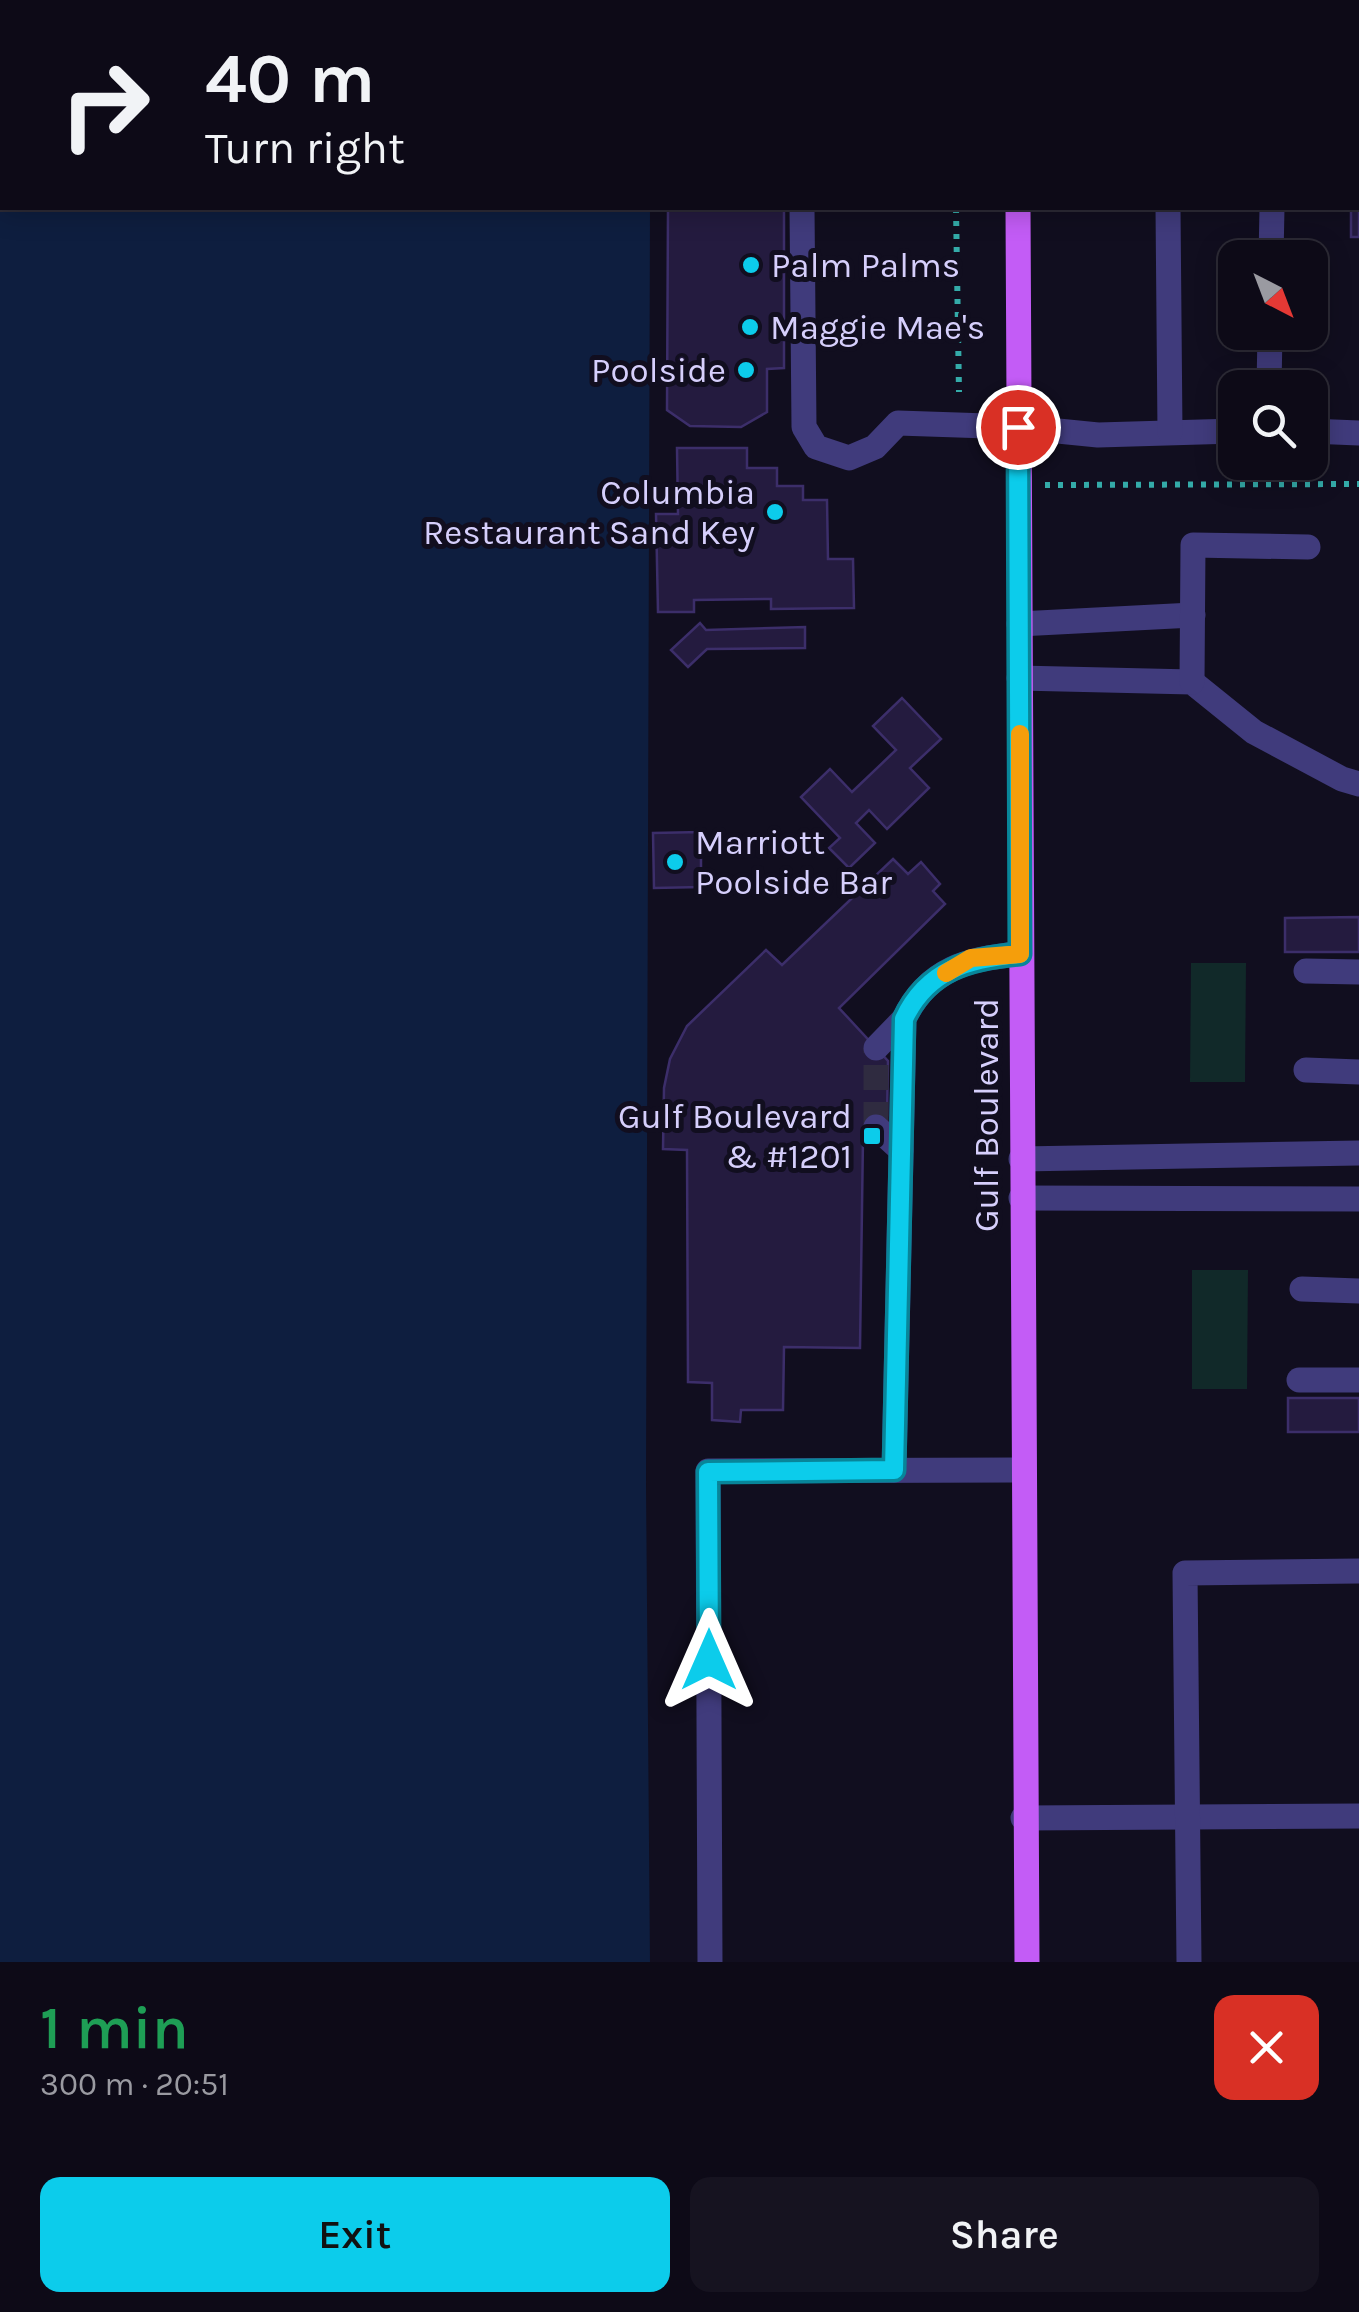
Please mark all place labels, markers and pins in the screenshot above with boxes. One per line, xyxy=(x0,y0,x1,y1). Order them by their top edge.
place label: Palm Palms xyxy=(771,245,960,286)
marker: Palm Palms xyxy=(740,254,762,276)
place label: Maggie Mae's xyxy=(770,307,985,348)
marker: Maggie Mae's xyxy=(739,316,761,338)
place label: Poolside xyxy=(591,350,726,391)
marker: Poolside xyxy=(735,359,757,381)
pin xyxy=(976,385,1061,470)
place label: Columbia Restaurant Sand Key xyxy=(423,472,755,553)
marker: Columbia Restaurant Sand Key xyxy=(764,501,786,523)
place label: Marriott Poolside Bar xyxy=(695,822,892,903)
marker: Marriott Poolside Bar xyxy=(664,851,686,873)
place label: Gulf Boulevard & #1201 xyxy=(618,1096,852,1177)
marker: Gulf Boulevard & #1201 xyxy=(861,1125,883,1147)

